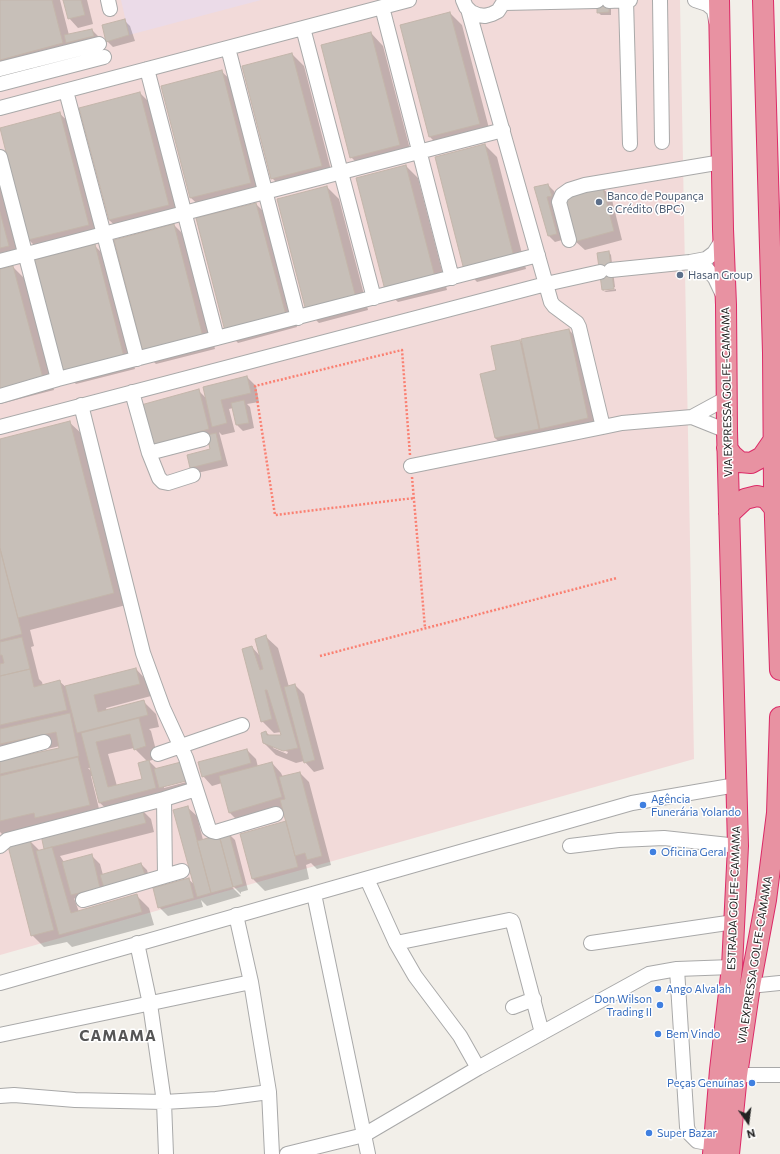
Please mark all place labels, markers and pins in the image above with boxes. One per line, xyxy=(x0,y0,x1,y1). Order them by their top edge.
place label: Banco de Poupança e Crédito (BPC) xyxy=(607,189,704,215)
marker: Banco de Poupança e Crédito (BPC) xyxy=(594,197,604,207)
place label: Hasan Group xyxy=(688,268,753,282)
marker: Hasan Group xyxy=(675,270,685,280)
place label: Agência Funerária Yolando xyxy=(651,792,741,818)
marker: Agência Funerária Yolando xyxy=(638,800,648,810)
place label: Oficina Geral xyxy=(661,845,726,859)
marker: Oficina Geral xyxy=(648,847,658,857)
place label: Ango Alvalah xyxy=(666,982,731,996)
marker: Ango Alvalah xyxy=(653,984,663,994)
place label: Don Wilson Trading II xyxy=(594,992,652,1018)
marker: Don Wilson Trading II xyxy=(655,1000,665,1010)
place label: Bem Vindo xyxy=(666,1027,720,1041)
marker: Bem Vindo xyxy=(653,1029,663,1039)
place label: Peças Genuínas xyxy=(667,1076,744,1090)
marker: Peças Genuínas xyxy=(747,1078,757,1088)
place label: Super Bazar xyxy=(657,1126,717,1140)
marker: Super Bazar xyxy=(644,1128,654,1138)

